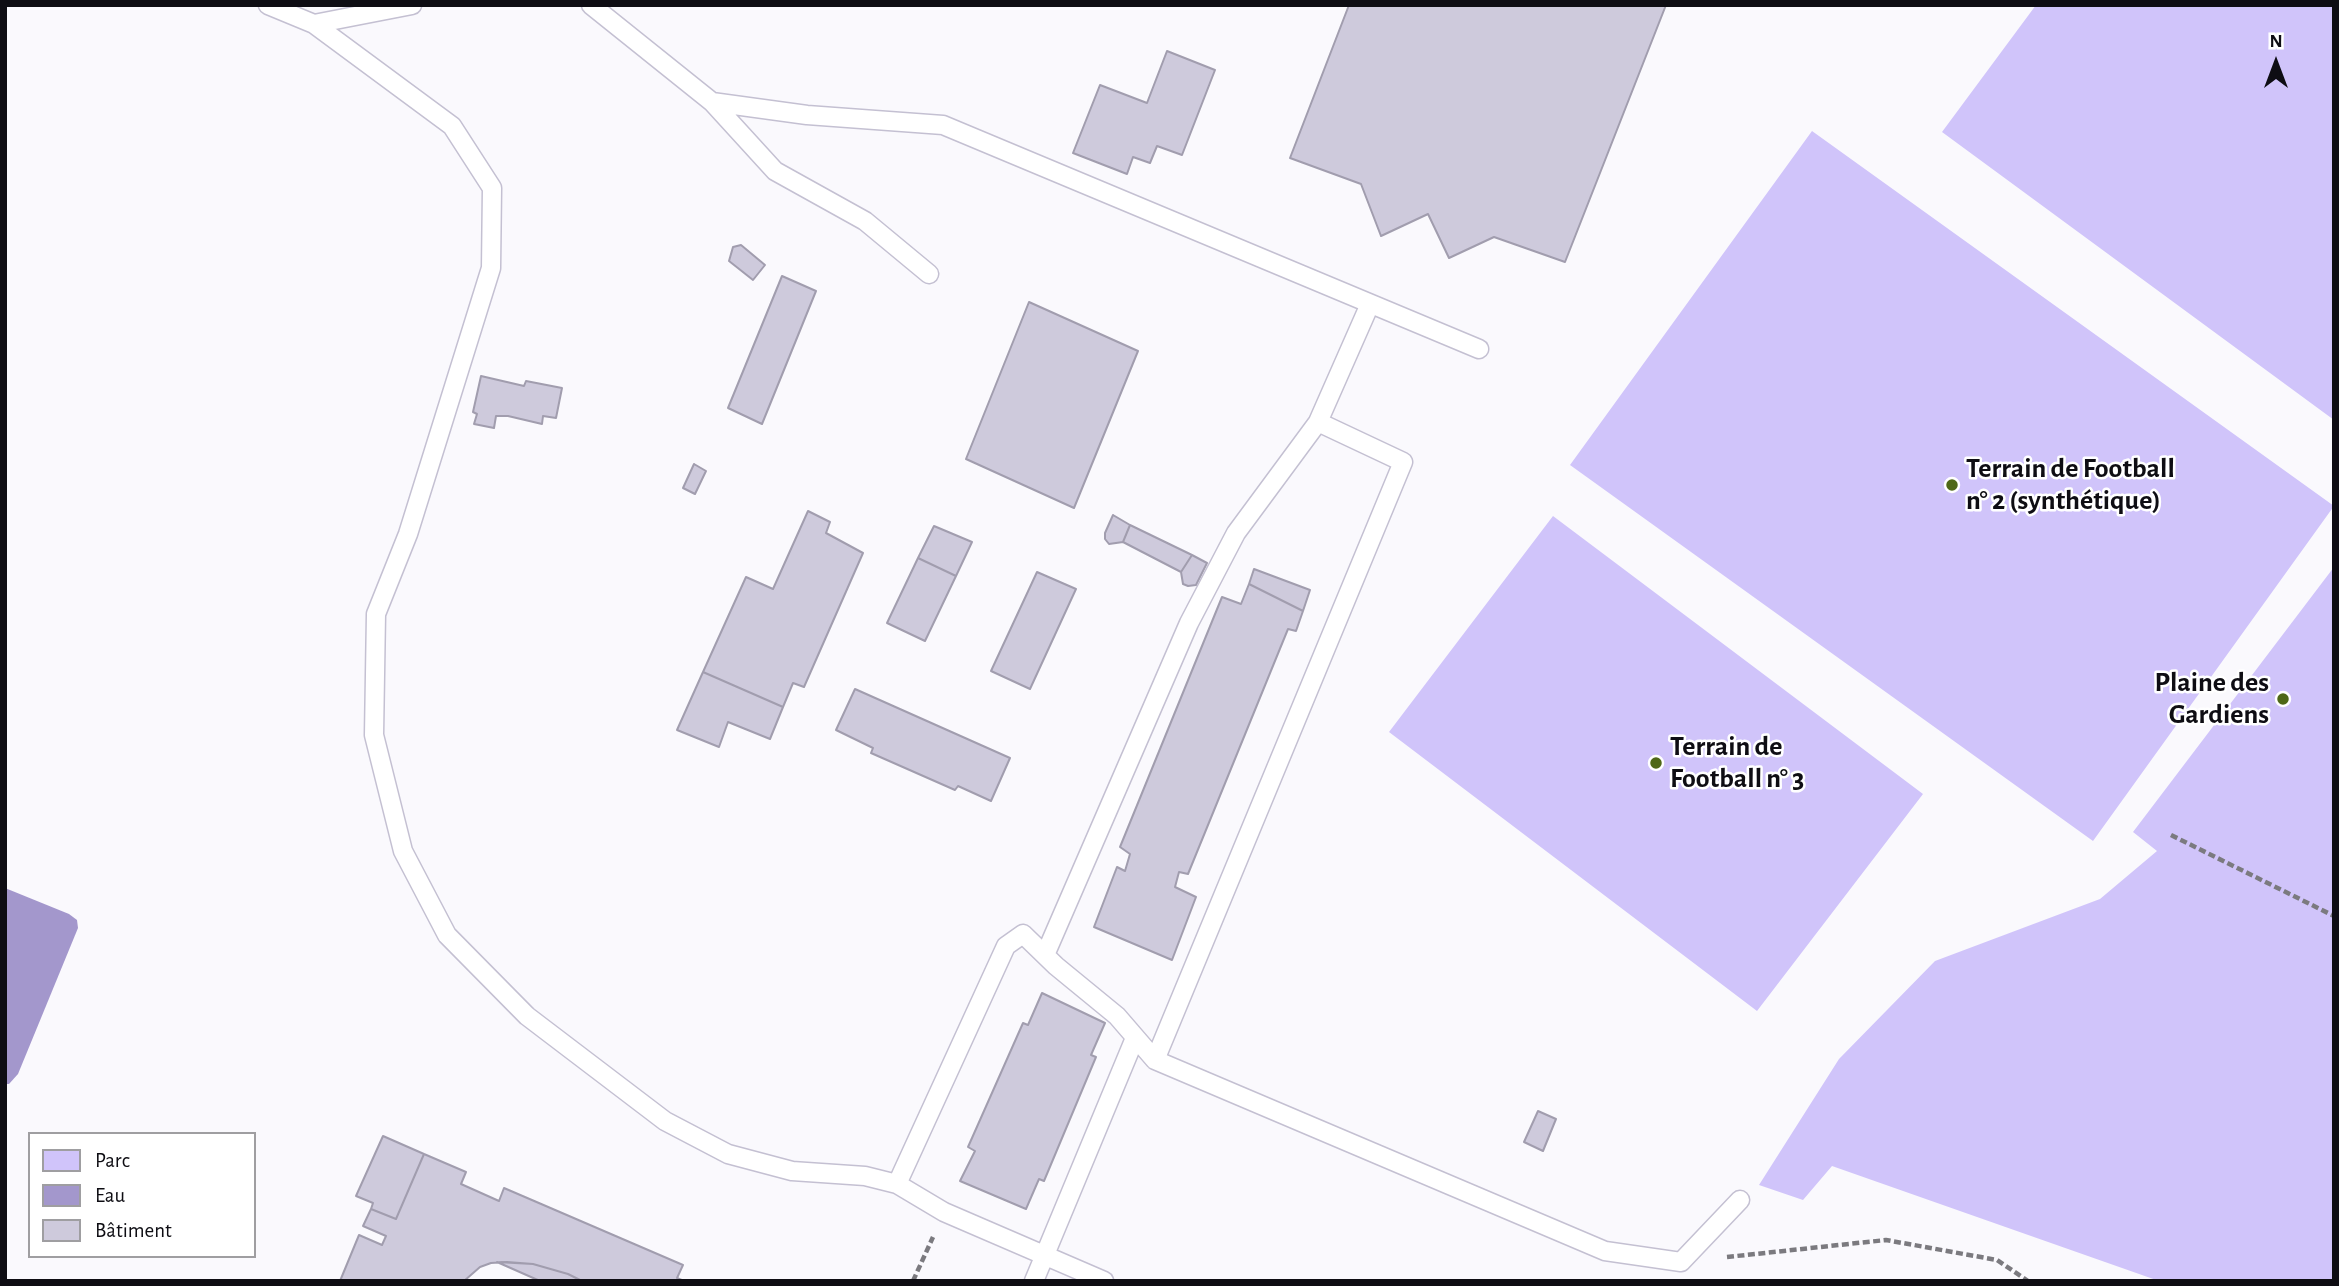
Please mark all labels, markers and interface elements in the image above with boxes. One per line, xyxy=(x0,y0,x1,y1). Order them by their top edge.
north arrow xyxy=(2241,28,2311,98)
text: N xyxy=(2269,32,2283,51)
place label: Terrain de Football n° 2 (synthétique) xyxy=(1966,452,2175,518)
marker: Terrain de Football n° 2 (synthétique) xyxy=(1944,477,1960,493)
place label: Plaine des Gardiens xyxy=(2154,666,2269,732)
marker: Plaine des Gardiens xyxy=(2275,691,2291,707)
place label: Terrain de Football n° 3 xyxy=(1670,730,1804,796)
marker: Terrain de Football n° 3 xyxy=(1648,755,1664,771)
legend xyxy=(28,1132,256,1258)
text: Parc xyxy=(95,1150,130,1171)
text: Eau xyxy=(95,1185,125,1206)
text: Bâtiment xyxy=(95,1220,172,1241)

